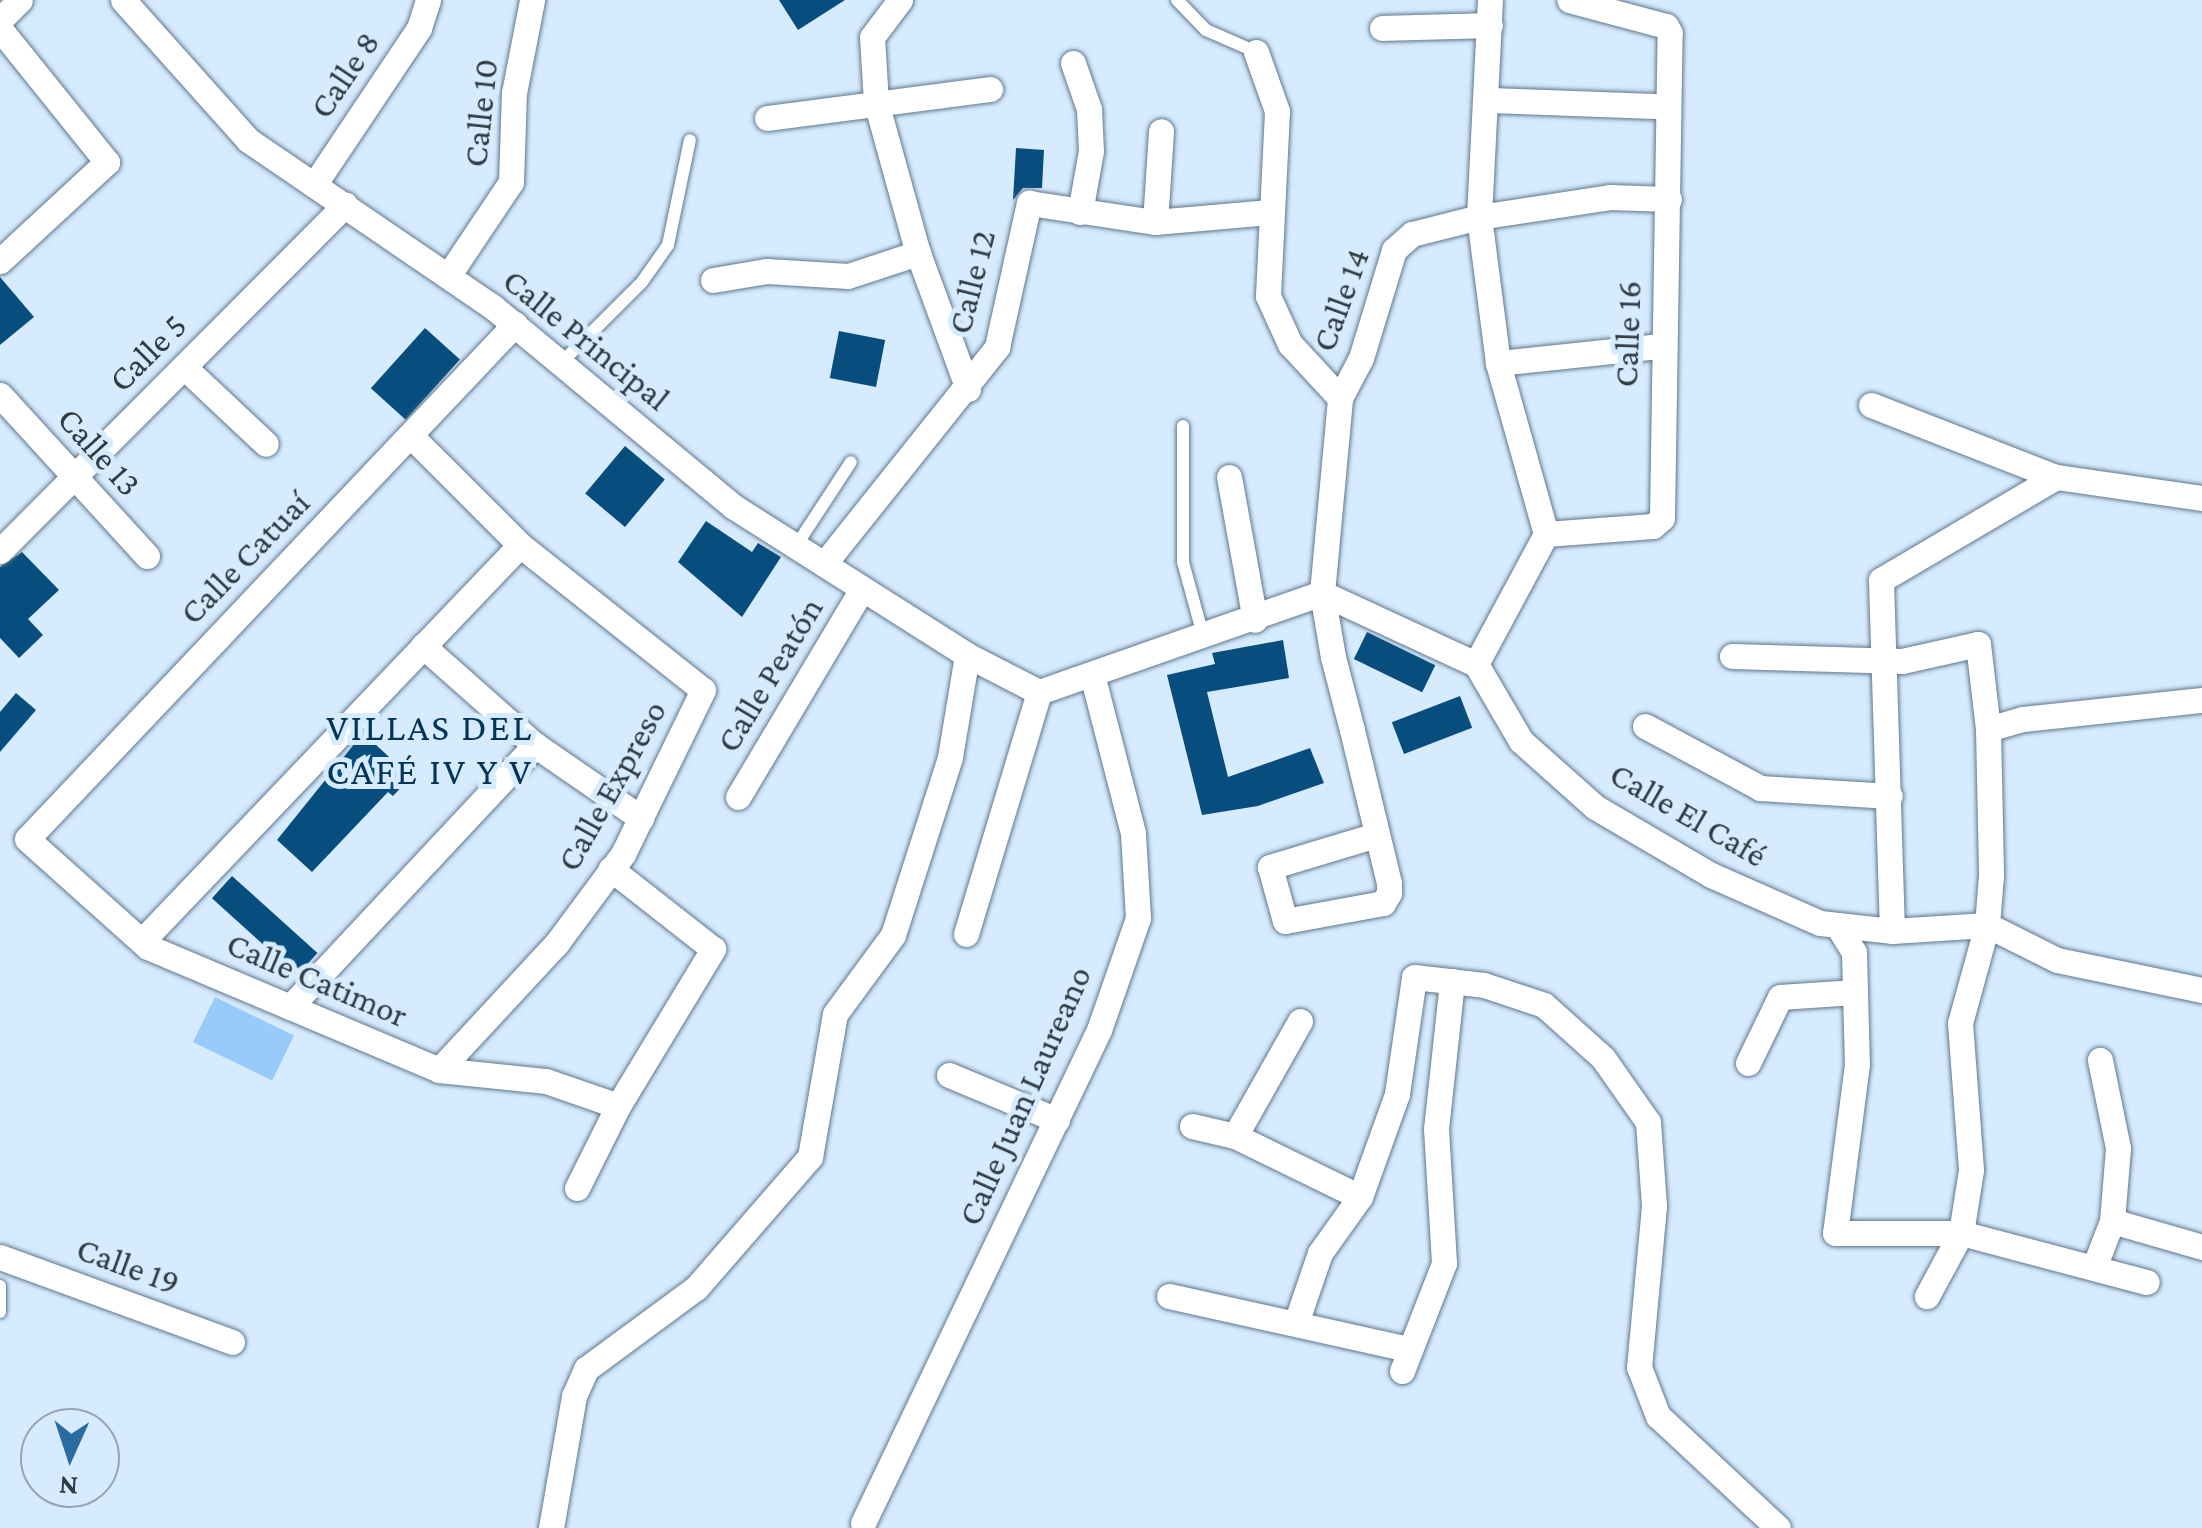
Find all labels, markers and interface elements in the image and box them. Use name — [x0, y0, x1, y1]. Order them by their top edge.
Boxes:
street label: Calle 8 — [301, 24, 389, 126]
street label: Calle 10 — [454, 57, 508, 169]
street label: Calle 12 — [939, 226, 1005, 338]
street label: Calle 14 — [1303, 243, 1379, 357]
street label: Calle Principal — [494, 260, 678, 420]
street label: Calle 16 — [1605, 280, 1651, 388]
street label: Calle 5 — [100, 305, 196, 401]
street label: Calle 13 — [48, 399, 150, 505]
street label: Calle Catuaí — [171, 483, 319, 633]
street label: Calle Peatón — [707, 590, 833, 760]
street label: Calle Expreso — [548, 693, 676, 879]
district label: VILLAS DEL CAFÉ IV Y V — [326, 705, 534, 794]
street label: Calle El Café — [1602, 753, 1774, 877]
street label: Calle Catimor — [220, 923, 414, 1037]
street label: Calle Juan Laureano — [949, 960, 1101, 1232]
street label: Calle 19 — [71, 1228, 185, 1304]
north arrow — [20, 1408, 120, 1508]
text: N — [58, 1470, 79, 1502]

